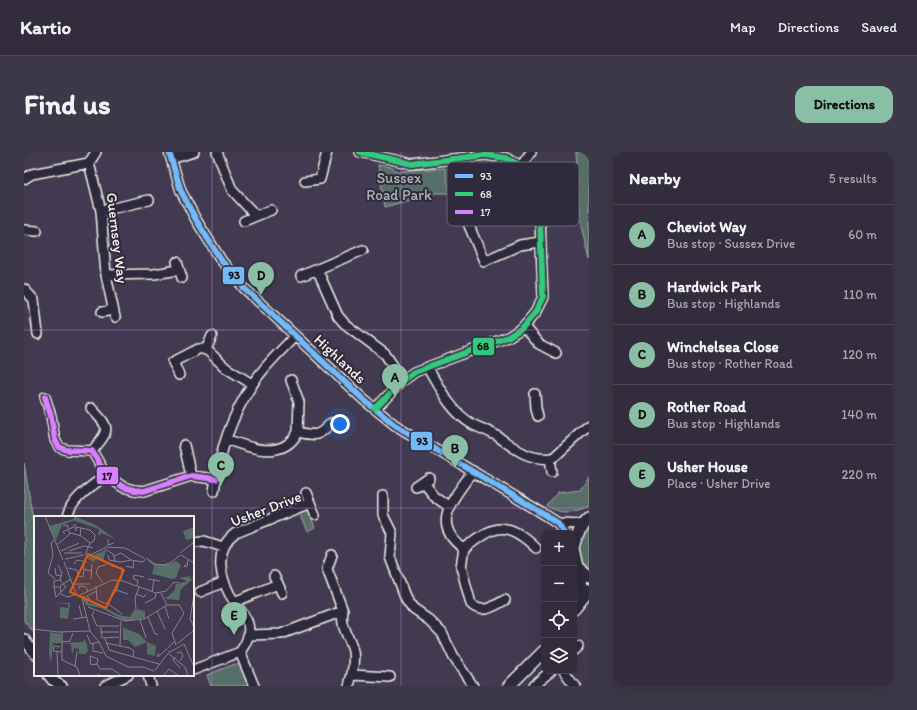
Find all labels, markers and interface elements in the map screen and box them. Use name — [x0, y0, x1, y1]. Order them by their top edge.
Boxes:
text: Kartio — [20, 16, 71, 39]
text: Map — [730, 19, 756, 36]
text: Directions — [778, 19, 839, 36]
text: Saved — [861, 19, 897, 36]
button: Directions — [795, 86, 893, 123]
text: Find us — [24, 87, 111, 121]
legend — [447, 162, 579, 226]
text: Nearby — [629, 168, 681, 188]
park label: Sussex Road Park — [366, 169, 432, 204]
text: 93 — [480, 170, 492, 183]
text: 5 results — [829, 171, 877, 186]
text: 68 — [480, 188, 492, 201]
street label: Guernsey Way — [103, 192, 131, 284]
text: 17 — [480, 206, 491, 219]
text: Cheviot Way — [667, 218, 746, 236]
text: A — [638, 227, 646, 242]
text: 60 m — [848, 227, 877, 242]
text: Bus stop · Sussex Drive — [667, 236, 795, 251]
pin: D — [248, 262, 274, 295]
line badge: 93 — [222, 266, 245, 285]
text: 93 — [228, 269, 240, 282]
text: Hardwick Park — [667, 278, 761, 296]
text: B — [638, 287, 646, 302]
text: 110 m — [843, 287, 877, 302]
text: Bus stop · Highlands — [667, 296, 780, 311]
street label: Highlands — [310, 330, 370, 388]
line badge: 68 — [472, 337, 495, 356]
text: Winchelsea Close — [667, 338, 779, 356]
text: 68 — [477, 340, 489, 353]
text: C — [638, 347, 646, 362]
text: 120 m — [842, 347, 877, 362]
text: Bus stop · Rother Road — [667, 356, 793, 371]
pin: A — [382, 364, 408, 397]
text: Rother Road — [667, 398, 746, 416]
text: D — [638, 407, 646, 422]
text: 140 m — [841, 407, 877, 422]
your location — [330, 414, 350, 434]
text: Bus stop · Highlands — [667, 416, 780, 431]
line badge: 93 — [410, 431, 433, 451]
text: 93 — [416, 435, 428, 448]
pin: B — [442, 435, 468, 468]
pin: C — [208, 452, 234, 485]
text: Usher House — [667, 458, 748, 476]
line badge: 17 — [96, 466, 119, 485]
text: E — [638, 467, 646, 482]
text: 220 m — [841, 467, 877, 482]
text: 17 — [102, 470, 113, 483]
text: Place · Usher Drive — [667, 476, 771, 491]
street label: Usher Drive — [228, 487, 304, 531]
inset map — [34, 516, 194, 676]
map controls — [541, 530, 577, 674]
button: + — [541, 530, 577, 566]
button: − — [541, 566, 577, 602]
pin: E — [221, 602, 247, 635]
button: locate — [541, 602, 577, 638]
button: layers — [541, 638, 577, 674]

